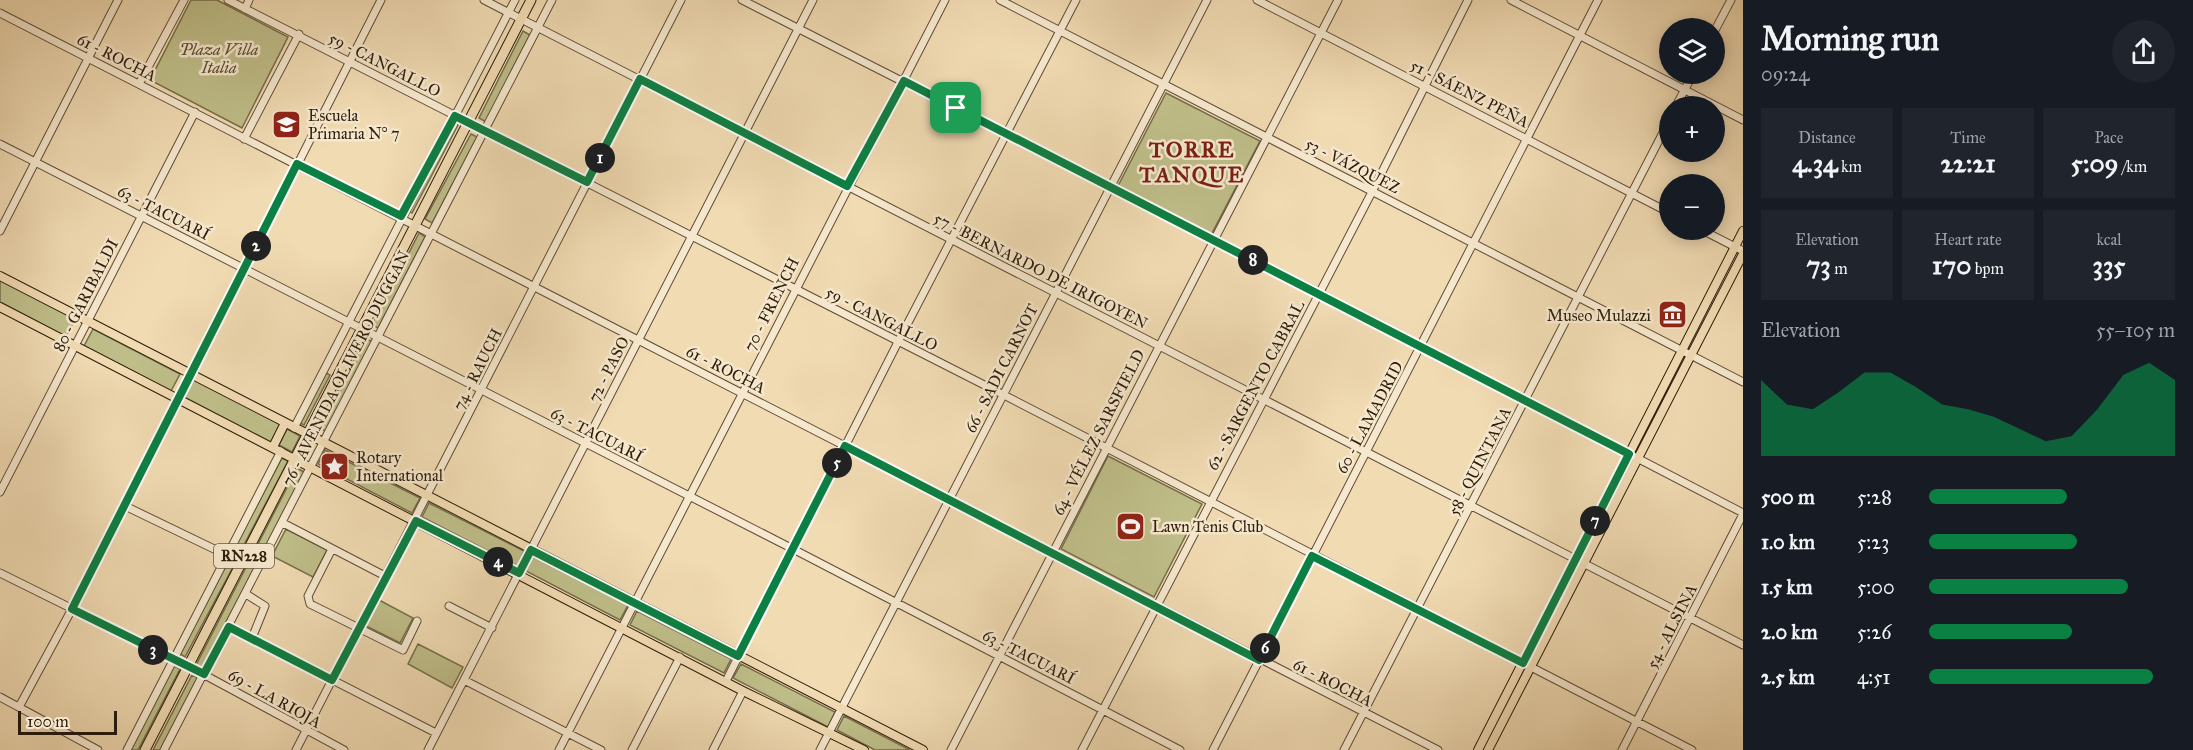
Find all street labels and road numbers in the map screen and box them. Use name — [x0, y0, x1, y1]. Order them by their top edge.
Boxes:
street label: 59 - CANGALLO — [326, 28, 444, 101]
street label: 61 - ROCHA — [74, 29, 160, 86]
street label: 51 - SÁENZ PEÑA — [1407, 54, 1533, 132]
street label: 53 - VÁZQUEZ — [1302, 133, 1404, 197]
street label: 63 - TACUARÍ — [114, 179, 215, 244]
street label: 57 - BERNARDO DE IRIGOYEN — [931, 208, 1151, 333]
street label: 80 - GARIBALDI — [49, 235, 122, 355]
street label: 76 - AVENIDA OLIVERO DUGGAN — [278, 247, 414, 489]
street label: 70 - FRENCH — [740, 254, 803, 354]
street label: 59 - CANGALLO — [823, 282, 941, 355]
street label: 62 - SARGENTO CABRAL — [1203, 297, 1308, 473]
street label: 66 - SADI CARNOT — [961, 301, 1042, 436]
street label: 74 - RAUCH — [449, 325, 506, 413]
street label: 72 - PASO — [584, 333, 633, 405]
street label: 61 - ROCHA — [683, 341, 769, 398]
street label: 64 - VÉLEZ SARSFIELD — [1047, 345, 1149, 518]
street label: 60 - LAMADRID — [1332, 358, 1407, 477]
street label: 63 - TACUARÍ — [547, 401, 648, 466]
street label: 58 - QUINTANA — [1444, 404, 1515, 519]
road number: RN228 — [214, 544, 274, 568]
street label: 54 - ALSINA — [1642, 581, 1701, 672]
street label: 63 - TACUARÍ — [979, 623, 1080, 688]
street label: 61 - ROCHA — [1290, 654, 1376, 711]
street label: 69 - LA RIOJA — [224, 665, 325, 733]

